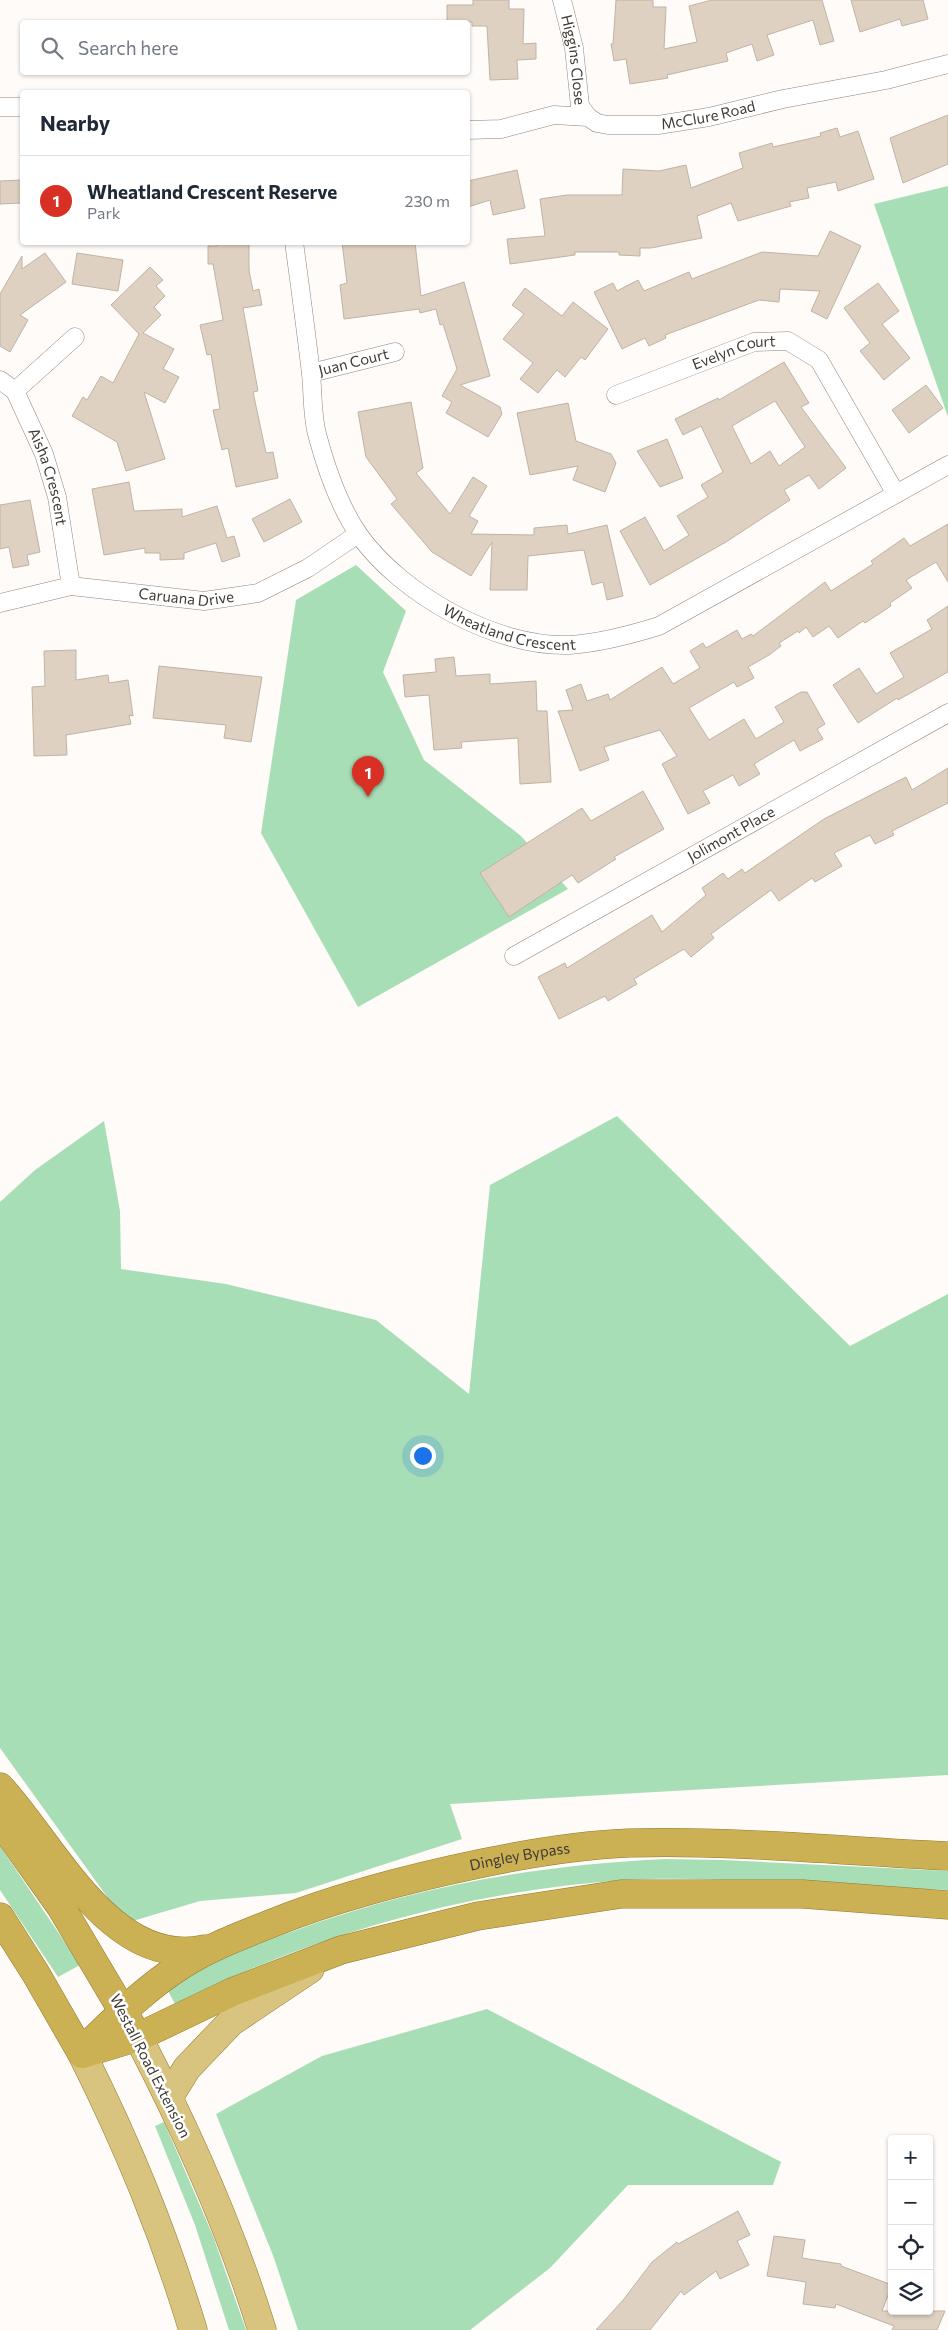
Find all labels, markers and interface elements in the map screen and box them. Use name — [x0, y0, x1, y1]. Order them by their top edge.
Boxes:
street label: Higgins Close — [558, 13, 590, 106]
search box — [20, 20, 470, 75]
icon: search — [38, 34, 66, 62]
text: Search here — [78, 36, 178, 59]
street label: McClure Road — [660, 96, 757, 132]
text: Nearby — [40, 110, 110, 135]
text: Wheatland Crescent Reserve — [87, 180, 337, 203]
text: 1 — [52, 191, 60, 210]
text: 230 m — [405, 191, 450, 210]
text: Park — [87, 203, 120, 222]
street label: Evelyn Court — [689, 331, 776, 373]
street label: Juan Court — [316, 344, 391, 379]
street label: Aisha Crescent — [25, 425, 71, 527]
street label: Caruana Drive — [138, 584, 235, 610]
street label: Wheatland Crescent — [440, 600, 577, 653]
pin: 1 — [352, 756, 384, 797]
street label: Jolimont Place — [684, 802, 778, 865]
your location — [410, 1443, 436, 1469]
street label: Dingley Bypass — [468, 1838, 571, 1874]
street label: Westall Road Extension — [107, 1991, 195, 2140]
map controls — [888, 2135, 933, 2315]
button: + — [888, 2135, 933, 2180]
button: − — [888, 2180, 933, 2225]
button: locate — [888, 2225, 933, 2270]
button: layers — [888, 2270, 933, 2315]

